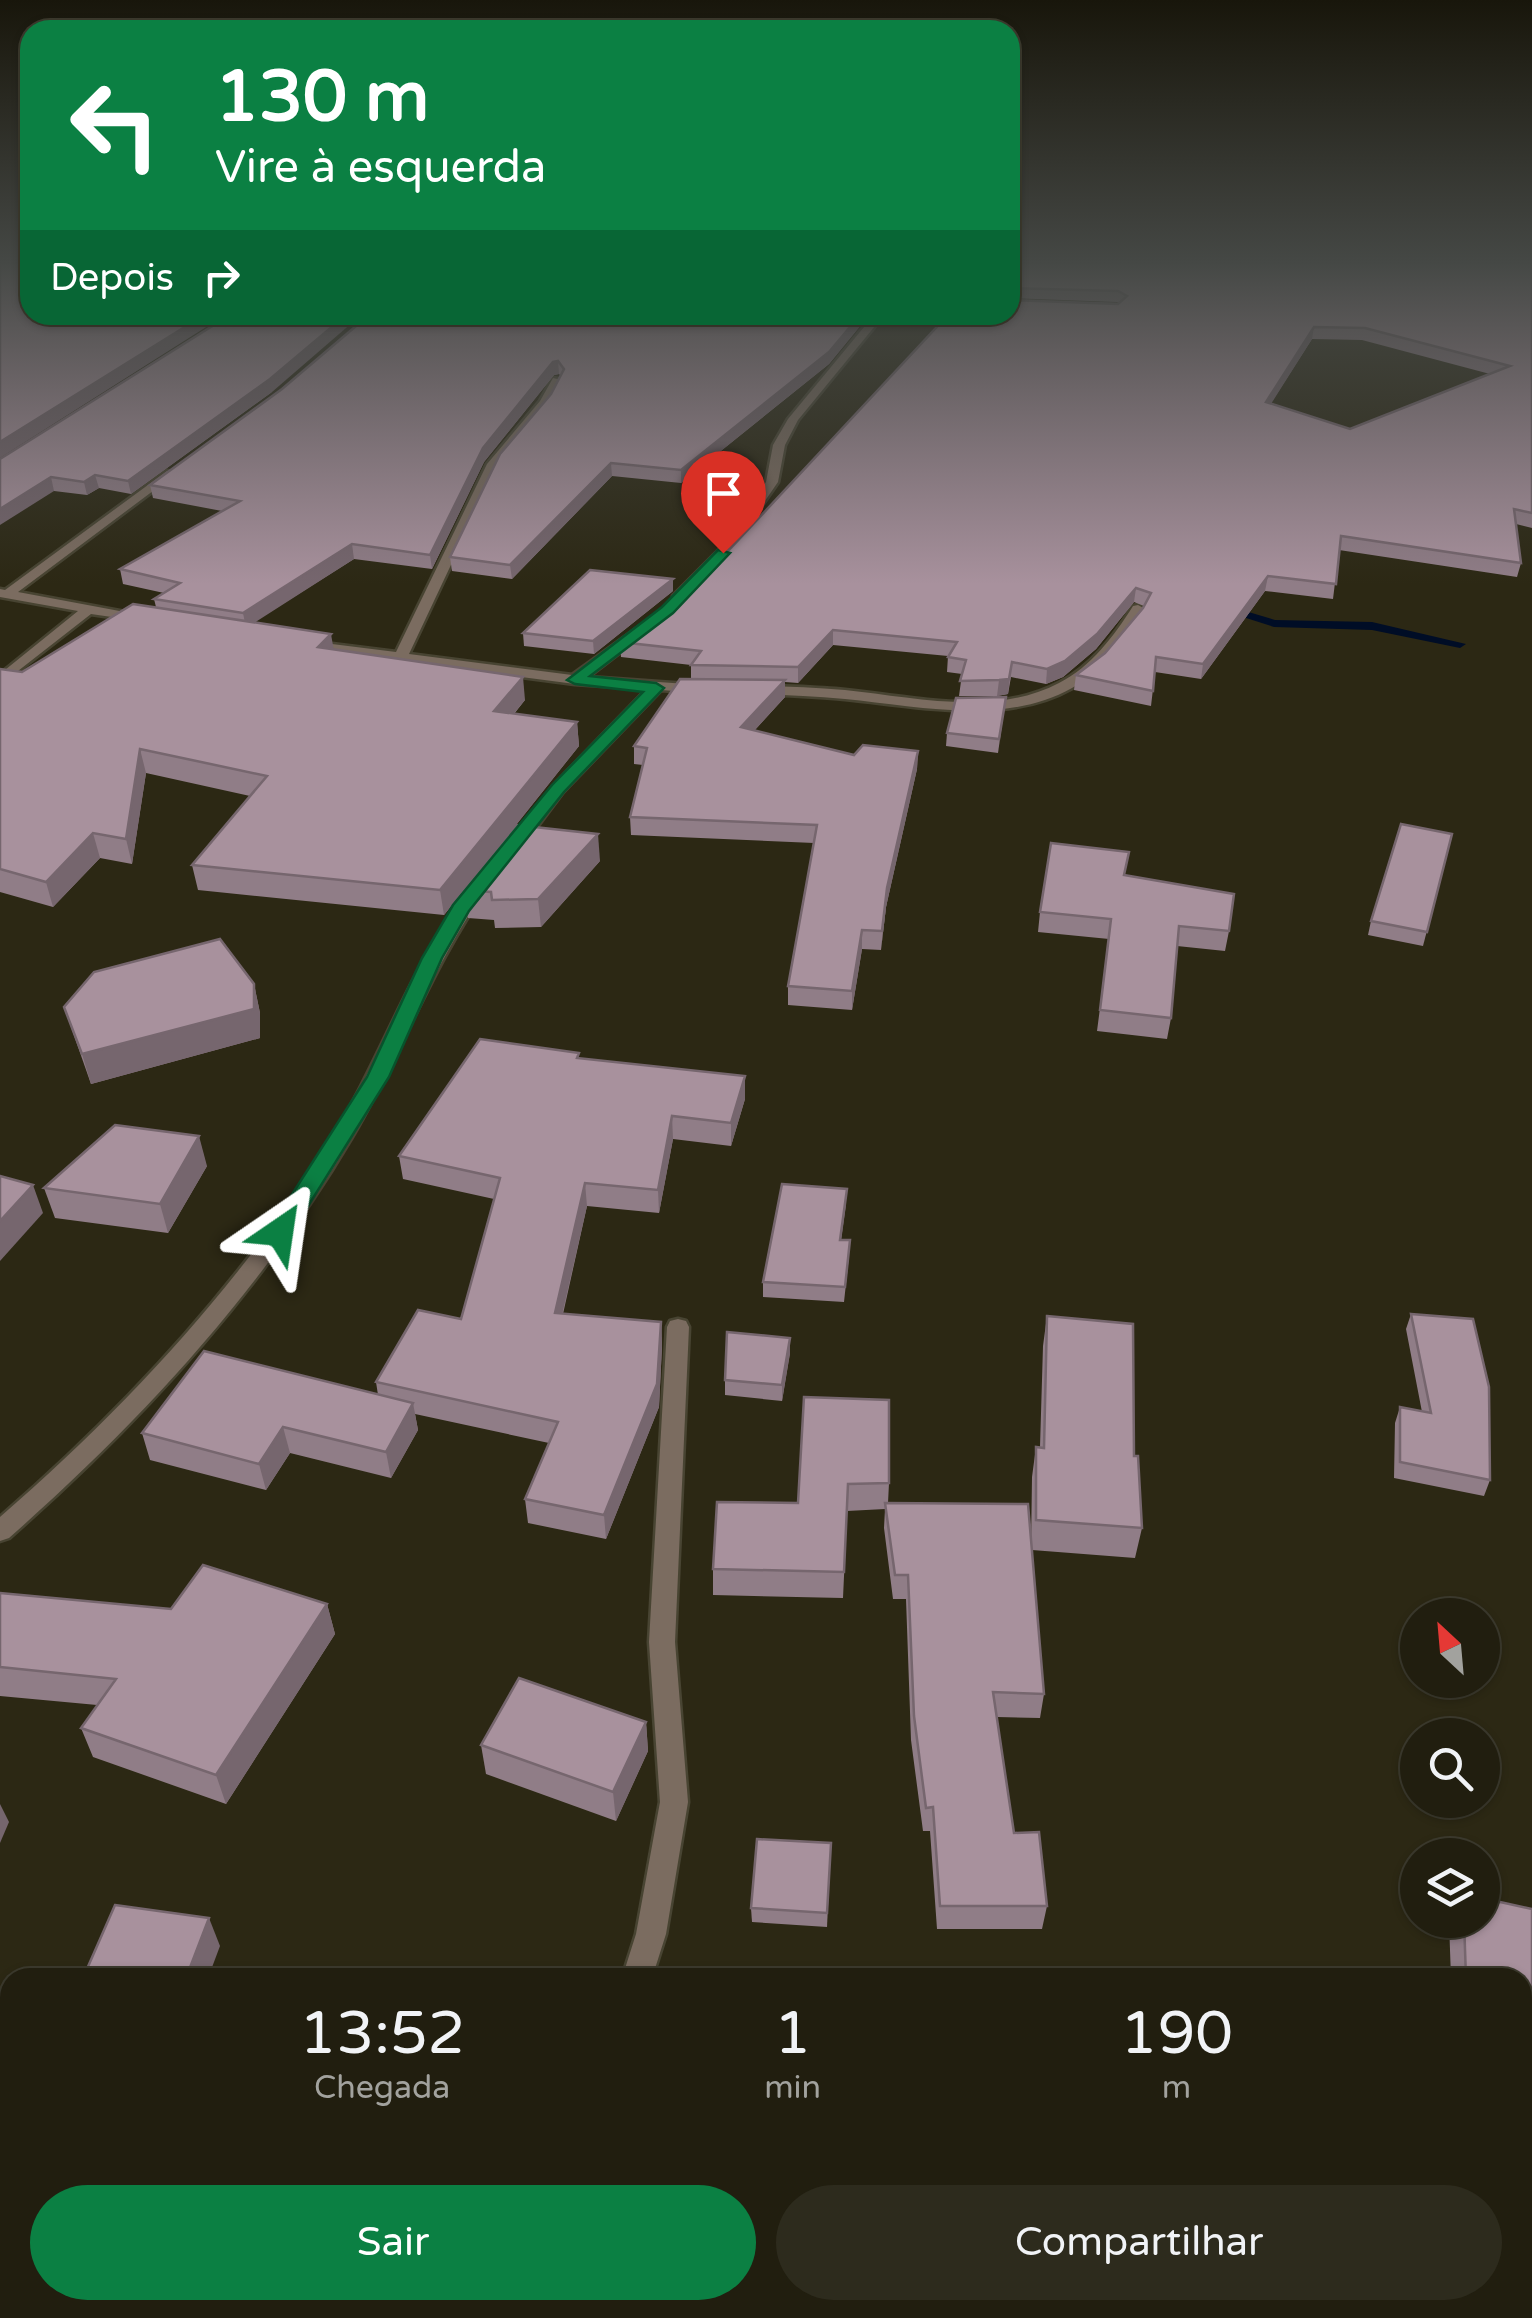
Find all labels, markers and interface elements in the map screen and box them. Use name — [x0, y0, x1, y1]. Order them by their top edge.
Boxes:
text: 130 m — [215, 56, 429, 140]
icon: left — [50, 60, 180, 190]
text: Vire à esquerda — [215, 141, 546, 195]
icon: right — [194, 250, 249, 305]
text: Depois — [50, 255, 174, 301]
pin — [681, 451, 766, 554]
icon: arrive — [696, 466, 751, 521]
position arrow — [228, 1180, 332, 1284]
north arrow — [1400, 1598, 1500, 1698]
map controls — [1400, 1598, 1500, 1938]
button: search — [1400, 1718, 1500, 1818]
button: layers — [1400, 1838, 1500, 1938]
text: 13:52 — [299, 1998, 465, 2070]
text: 1 — [774, 1998, 811, 2070]
text: 190 — [1120, 1998, 1233, 2070]
text: Chegada — [314, 2069, 450, 2107]
text: min — [764, 2069, 821, 2107]
text: m — [1162, 2069, 1191, 2107]
button: Sair — [30, 2185, 756, 2300]
button: Compartilhar — [776, 2185, 1502, 2300]

